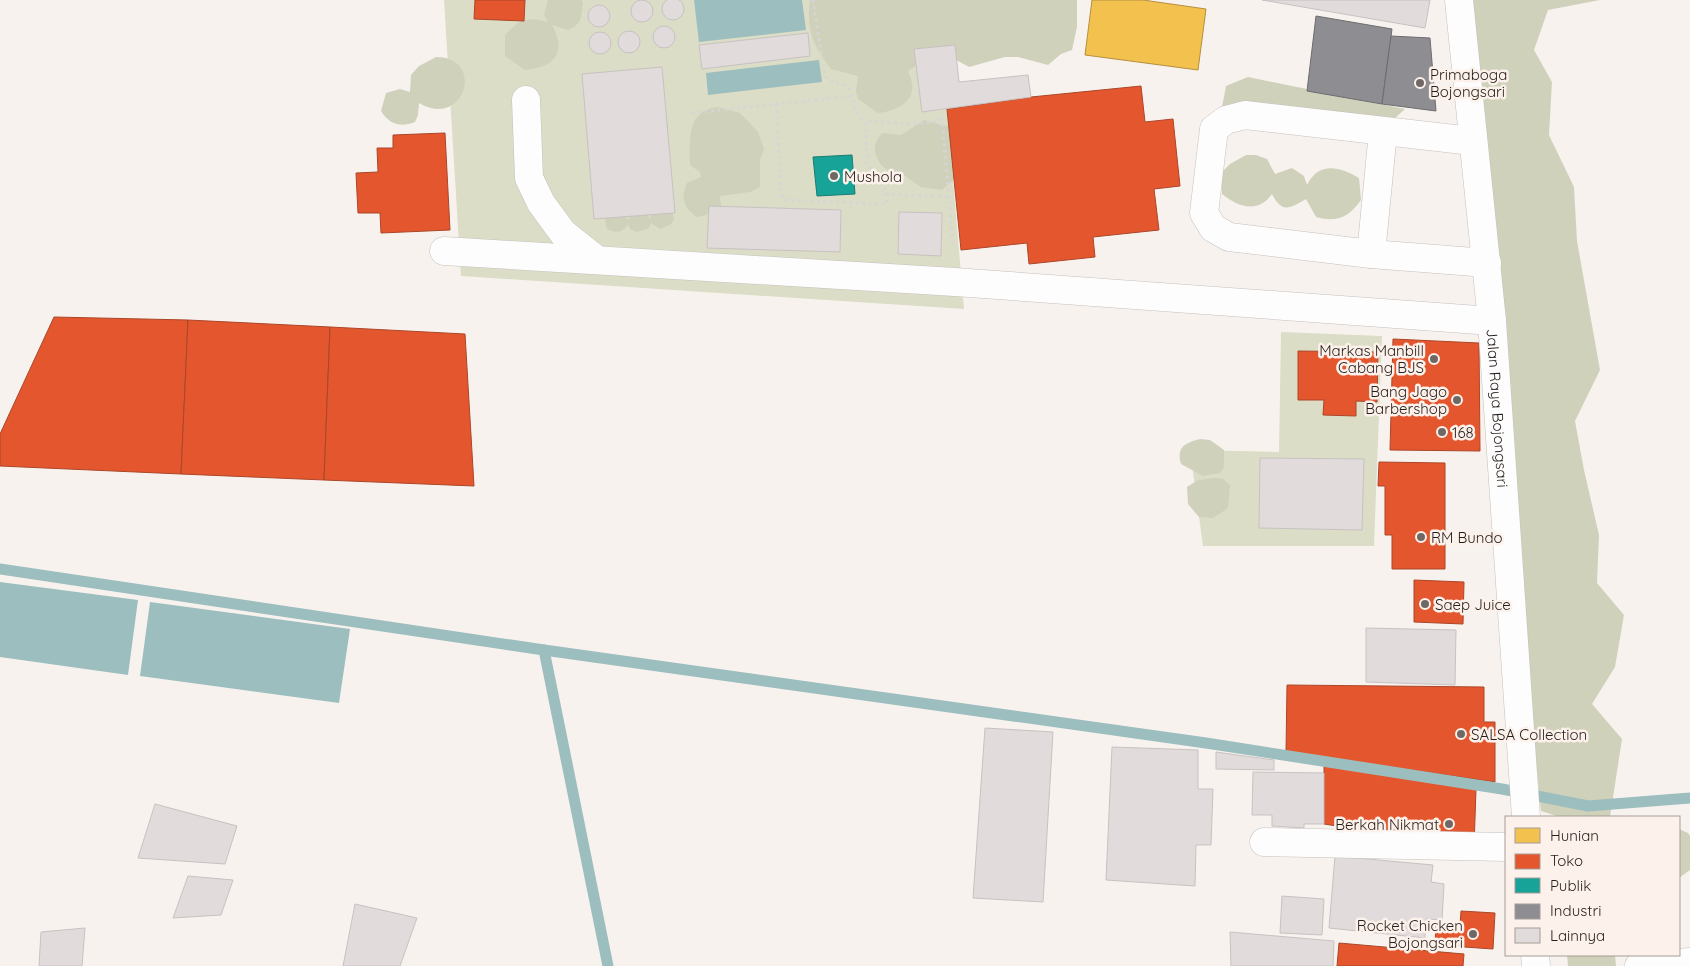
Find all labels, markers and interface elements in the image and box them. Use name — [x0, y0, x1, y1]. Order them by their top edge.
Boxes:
place label: Primaboga Bojongsari — [1430, 65, 1507, 101]
marker: Primaboga Bojongsari — [1414, 77, 1426, 89]
place label: Mushola — [844, 167, 902, 186]
marker: Mushola — [828, 170, 840, 182]
street label: Jalan Raya Bojongsari — [1483, 328, 1513, 488]
place label: Markas Manbill Cabang BJS — [1319, 341, 1424, 377]
marker: Markas Manbill Cabang BJS — [1428, 353, 1440, 365]
place label: Bang Jago Barbershop — [1365, 382, 1447, 418]
marker: Bang Jago Barbershop — [1451, 394, 1463, 406]
place label: 168 — [1452, 423, 1474, 442]
marker: 168 — [1436, 426, 1448, 438]
place label: RM Bundo — [1431, 528, 1503, 547]
marker: RM Bundo — [1415, 531, 1427, 543]
place label: Saep Juice — [1435, 595, 1511, 614]
marker: Saep Juice — [1419, 598, 1431, 610]
place label: SALSA Collection — [1471, 725, 1587, 744]
marker: SALSA Collection — [1455, 728, 1467, 740]
place label: Berkah Nikmat — [1335, 815, 1439, 834]
legend — [1505, 816, 1680, 956]
marker: Berkah Nikmat — [1443, 818, 1455, 830]
text: Hunian — [1550, 826, 1599, 845]
text: Toko — [1550, 851, 1583, 870]
text: Publik — [1550, 876, 1591, 895]
text: Industri — [1550, 901, 1601, 920]
place label: Rocket Chicken Bojongsari — [1357, 916, 1463, 952]
text: Lainnya — [1550, 926, 1605, 945]
marker: Rocket Chicken Bojongsari — [1467, 928, 1479, 940]

